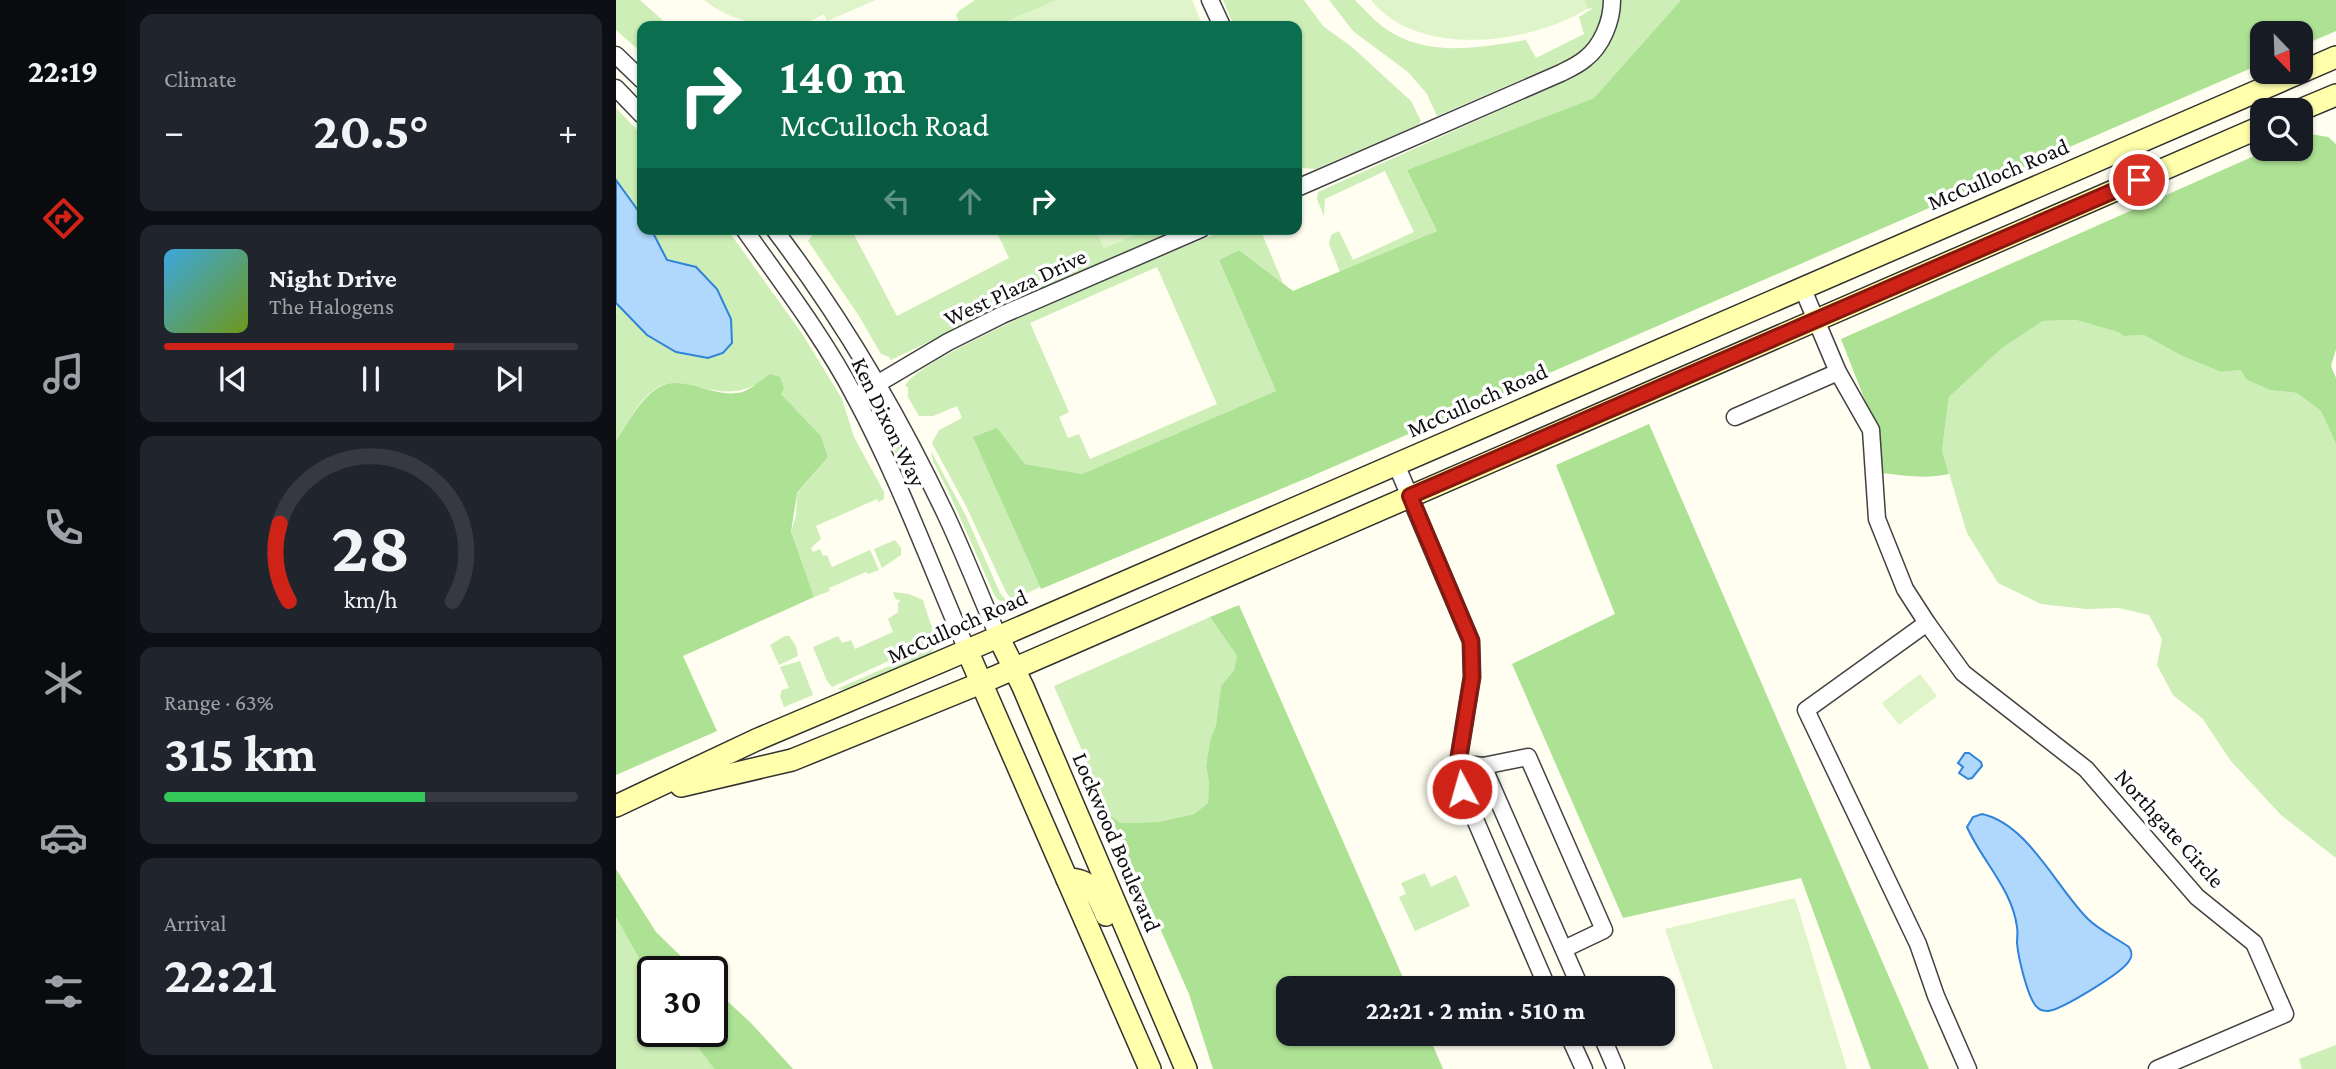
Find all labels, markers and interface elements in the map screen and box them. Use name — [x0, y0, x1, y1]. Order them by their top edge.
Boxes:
north arrow — [2250, 21, 2314, 84]
map controls — [2250, 21, 2313, 161]
icon: right — [665, 49, 756, 140]
text: 140 m — [780, 49, 905, 104]
text: 22:19 — [28, 53, 98, 89]
text: Climate — [164, 66, 236, 92]
button: search — [2250, 98, 2313, 161]
text: 20.5° — [313, 101, 429, 159]
text: McCulloch Road — [780, 107, 989, 143]
text: − — [164, 110, 184, 152]
text: + — [558, 110, 578, 152]
street label: McCulloch Road — [1924, 133, 2072, 215]
pin — [2109, 150, 2169, 210]
icon: arrive — [2120, 161, 2158, 199]
icon: left — [878, 182, 916, 220]
icon: ahead — [951, 182, 989, 220]
icon: right — [1024, 182, 1062, 220]
icon: directions — [39, 194, 88, 243]
street label: West Plaza Drive — [940, 243, 1090, 331]
text: Night Drive — [269, 264, 397, 293]
text: The Halogens — [269, 293, 394, 319]
icon: music — [39, 349, 88, 398]
street label: Ken Dixon Way — [846, 353, 932, 491]
street label: McCulloch Road — [1403, 358, 1551, 442]
icon: previous — [214, 360, 252, 398]
icon: pause — [352, 360, 390, 398]
icon: next — [490, 360, 528, 398]
icon: phone — [39, 503, 88, 552]
text: 28 — [331, 506, 411, 587]
street label: McCulloch Road — [883, 584, 1031, 668]
text: km/h — [344, 585, 398, 612]
icon: climate — [39, 658, 88, 707]
text: Range · 63% — [164, 689, 274, 715]
text: 315 km — [164, 724, 317, 782]
street label: Lockwood Boulevard — [1068, 749, 1166, 935]
position arrow — [1425, 752, 1499, 826]
street label: Northgate Circle — [2110, 763, 2230, 893]
icon: car — [39, 813, 88, 862]
text: Arrival — [164, 910, 227, 936]
text: 22:21 — [164, 945, 277, 1003]
speed limit sign: 30 — [637, 956, 728, 1047]
icon: filters — [39, 967, 88, 1016]
text: 22:21 · 2 min · 510 m — [1366, 996, 1585, 1025]

